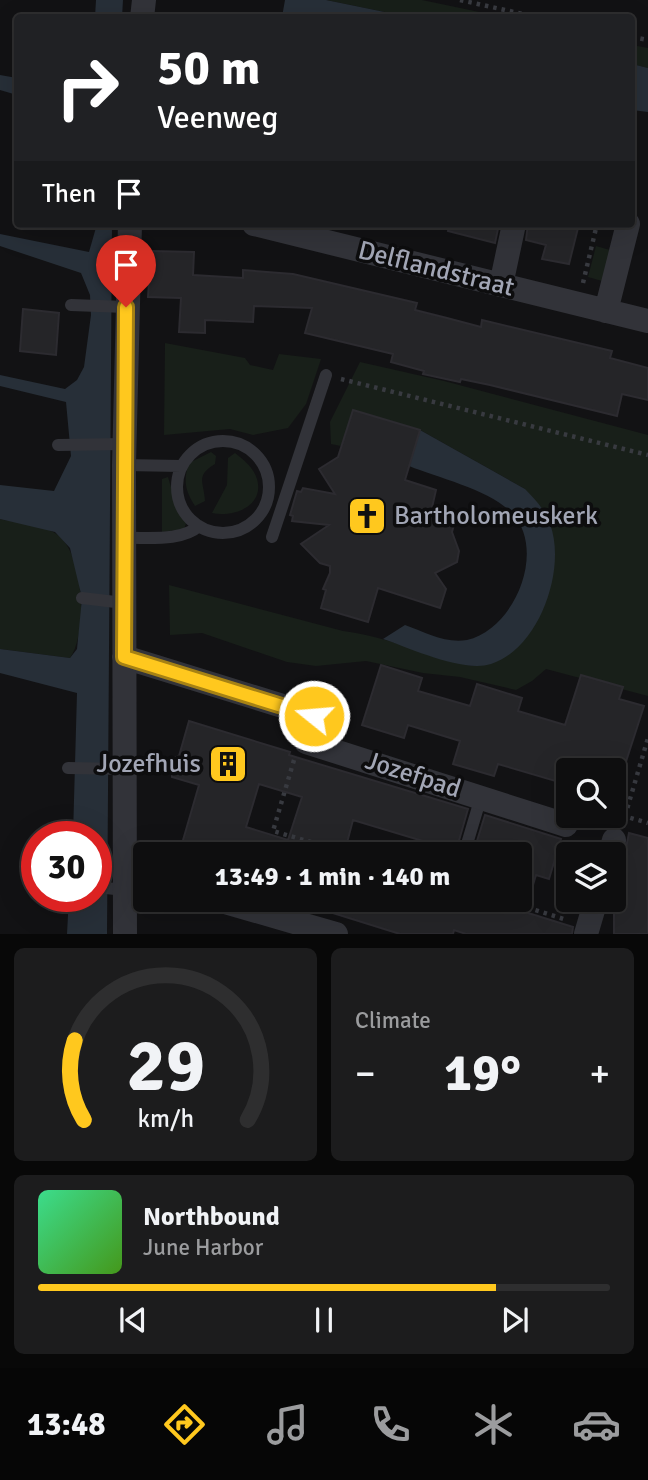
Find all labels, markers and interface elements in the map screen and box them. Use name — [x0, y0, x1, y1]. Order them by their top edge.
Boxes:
text: 50 m — [157, 38, 260, 98]
icon: right — [42, 42, 133, 133]
text: Veenweg — [157, 98, 278, 137]
icon: arrive — [110, 175, 148, 213]
text: Then — [42, 178, 96, 210]
street label: Delflandstraat — [355, 234, 517, 304]
pin — [96, 235, 156, 307]
icon: arrive — [107, 246, 145, 284]
church icon: Bartholomeuskerk — [346, 495, 388, 537]
place label: Bartholomeuskerk — [394, 500, 598, 532]
position arrow — [277, 679, 351, 753]
building icon: Jozefhuis — [207, 743, 249, 785]
street label: Jozefpad — [361, 745, 465, 805]
place label: Jozefhuis — [97, 748, 201, 780]
map controls — [556, 758, 626, 912]
button: search — [556, 758, 626, 828]
speed limit sign: 30 — [21, 821, 112, 912]
button: layers — [556, 842, 626, 912]
text: 13:49 · 1 min · 140 m — [215, 861, 450, 893]
text: Climate — [355, 1006, 431, 1035]
text: 29 — [126, 1023, 205, 1112]
text: 19° — [444, 1041, 521, 1105]
text: − — [355, 1050, 376, 1097]
text: + — [589, 1050, 610, 1097]
text: km/h — [137, 1103, 194, 1134]
text: Northbound — [143, 1201, 280, 1233]
text: June Harbor — [143, 1233, 263, 1262]
icon: previous — [114, 1301, 152, 1339]
icon: pause — [305, 1301, 343, 1339]
icon: next — [496, 1301, 534, 1339]
icon: directions — [160, 1400, 209, 1449]
icon: music — [263, 1400, 312, 1449]
icon: phone — [366, 1400, 415, 1449]
icon: climate — [469, 1400, 518, 1449]
icon: car — [572, 1400, 621, 1449]
text: 13:48 — [27, 1405, 106, 1444]

